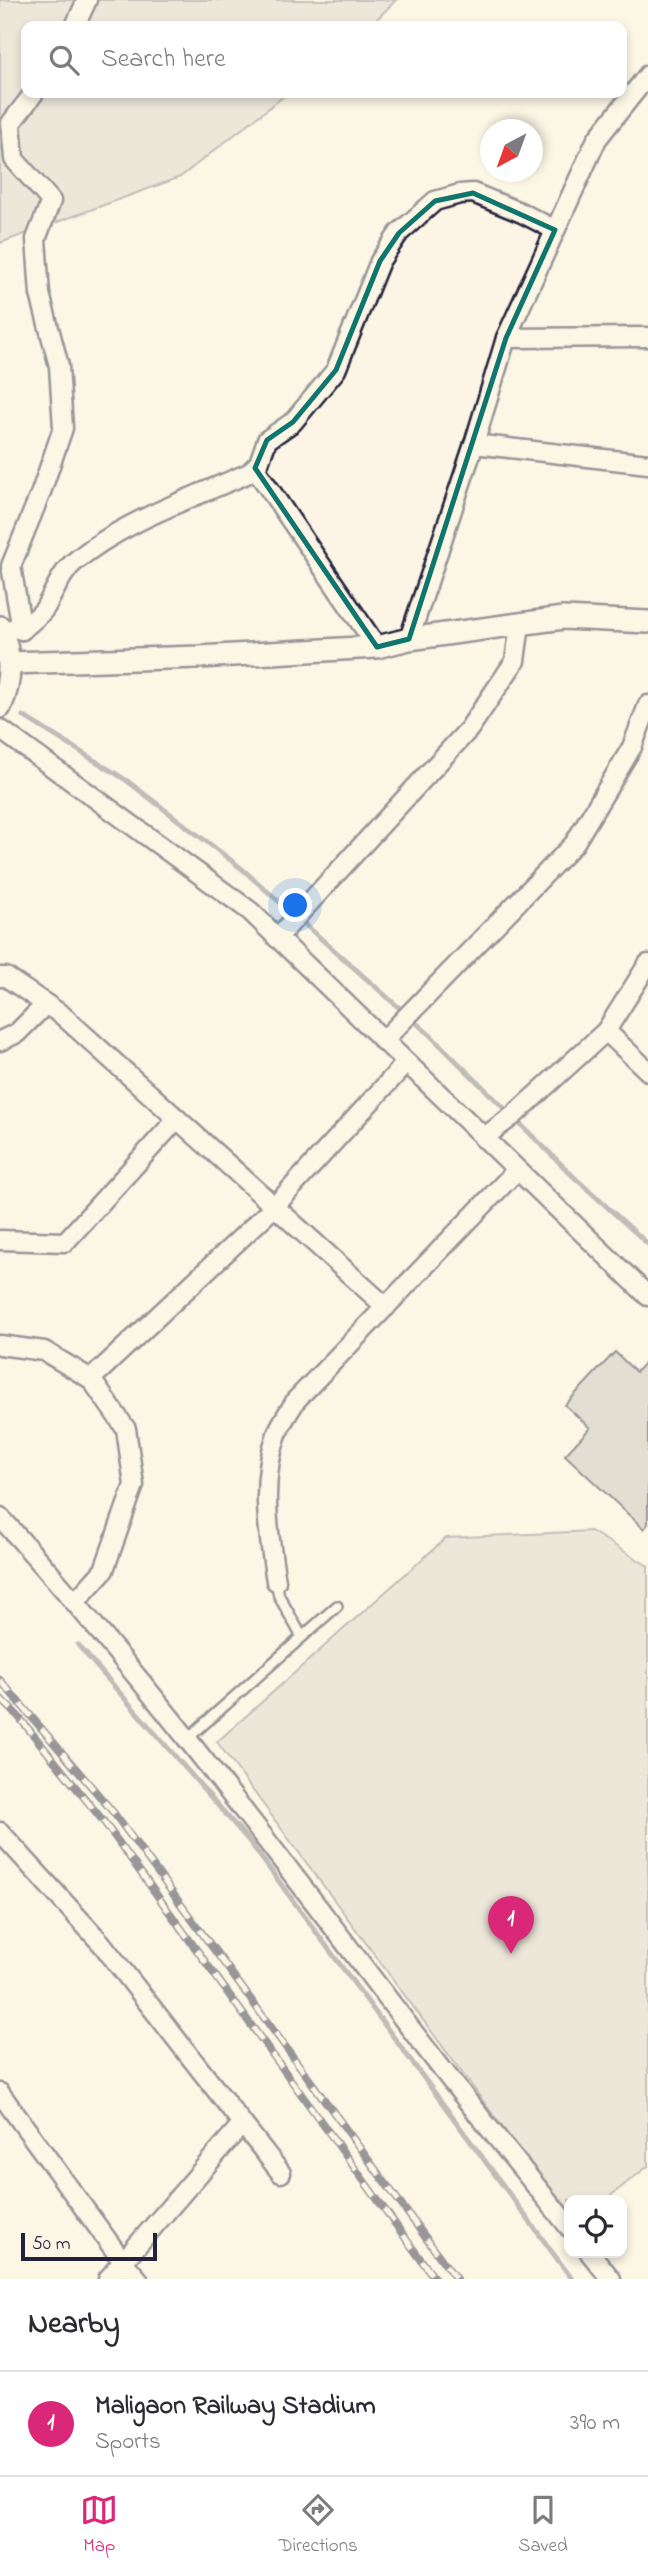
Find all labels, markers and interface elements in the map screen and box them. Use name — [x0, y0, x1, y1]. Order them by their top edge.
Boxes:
search box — [21, 21, 627, 98]
icon: search — [45, 41, 83, 79]
text: Search here — [101, 41, 226, 79]
north arrow — [480, 119, 543, 182]
your location — [278, 888, 312, 922]
pin: 1 — [488, 1896, 534, 1954]
map controls — [564, 2195, 627, 2258]
button: locate — [564, 2195, 627, 2258]
scale bar — [21, 2230, 158, 2262]
text: 50 m — [32, 2231, 71, 2258]
text: Nearby — [28, 2303, 120, 2347]
text: Maligaon Railway Stadium — [95, 2388, 376, 2426]
text: 1 — [47, 2407, 55, 2440]
text: 390 m — [570, 2407, 620, 2440]
text: Sports — [95, 2426, 161, 2459]
tab: Map — [80, 2491, 118, 2560]
tab: Directions — [279, 2491, 358, 2560]
tab: Saved — [518, 2491, 568, 2560]

